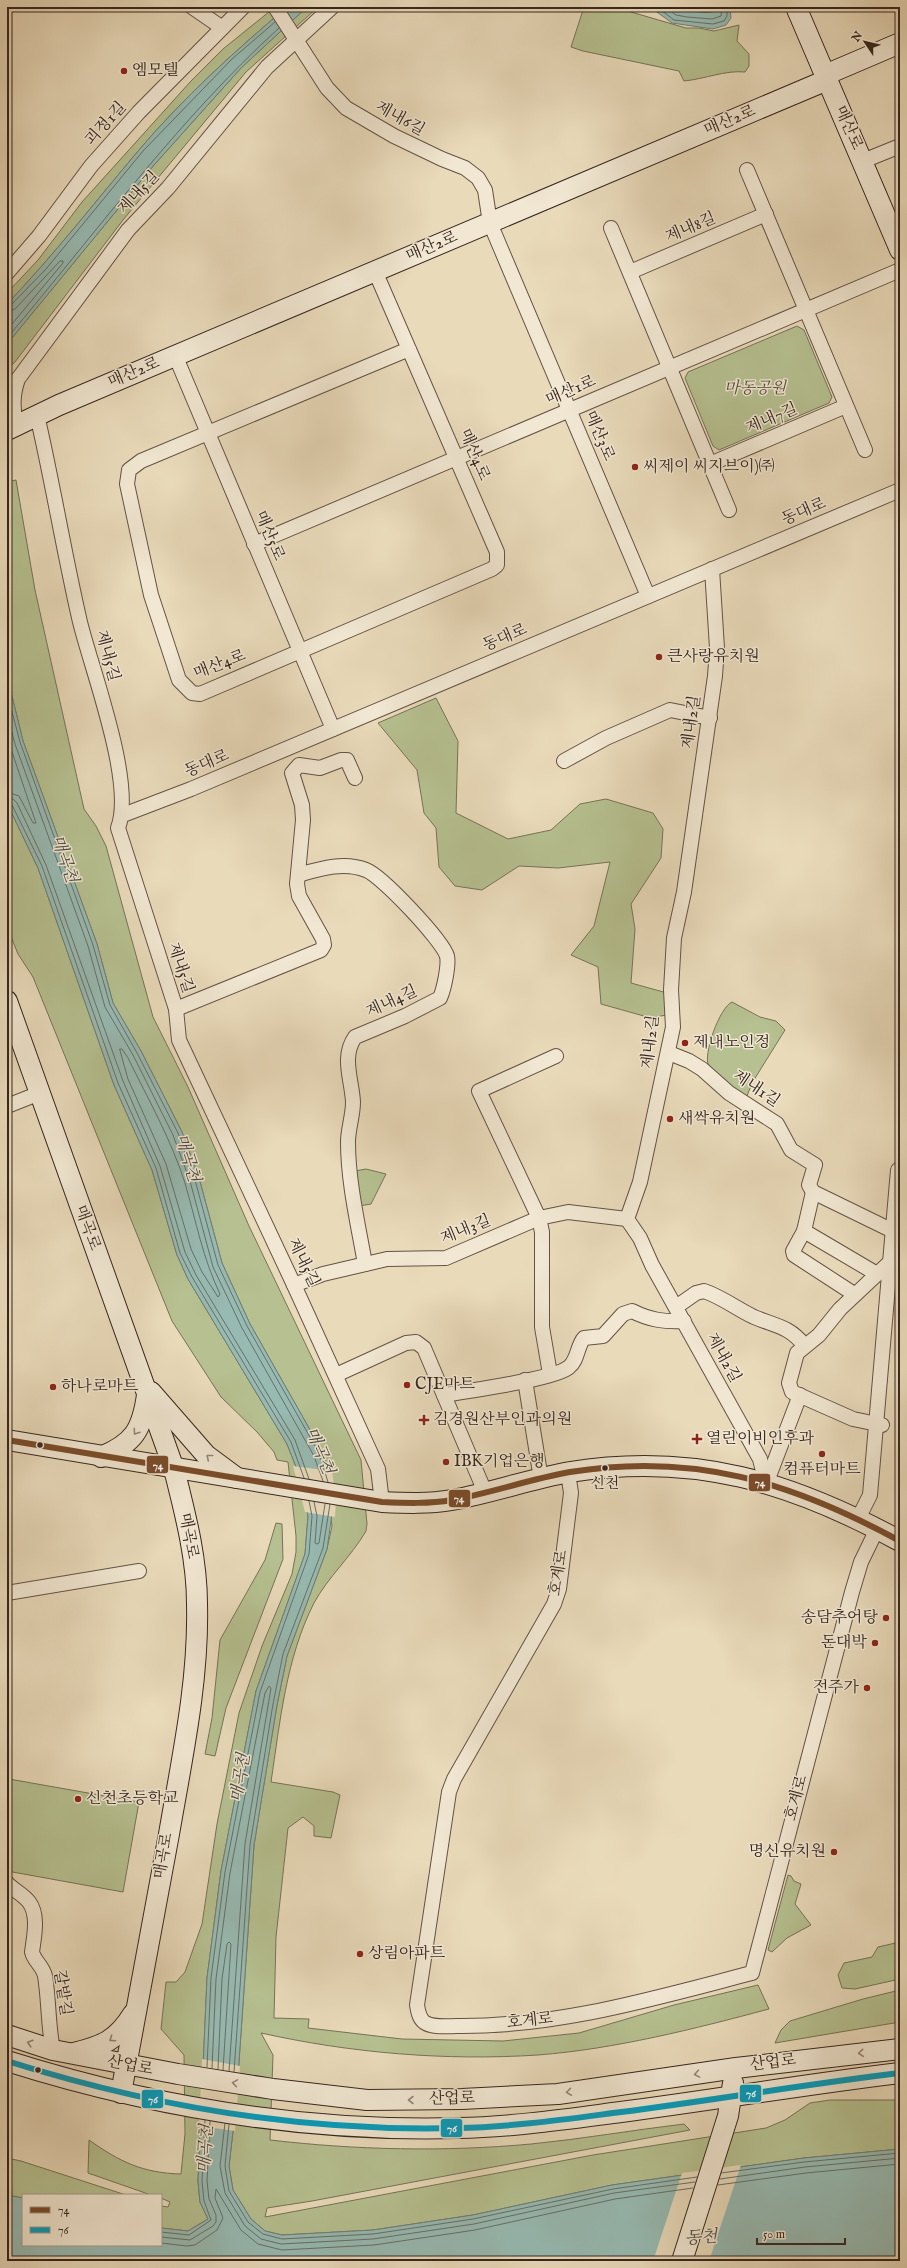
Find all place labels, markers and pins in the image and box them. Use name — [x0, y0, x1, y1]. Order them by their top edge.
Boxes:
place label: 엠모텔 — [132, 61, 178, 81]
marker: 엠모텔 — [119, 66, 129, 76]
place label: 씨제이 씨지브이)㈜ — [643, 457, 775, 477]
marker: 씨제이 씨지브이)㈜ — [630, 462, 640, 472]
place label: 큰사랑유치원 — [667, 647, 760, 667]
marker: 큰사랑유치원 — [654, 652, 664, 662]
place label: 제내노인정 — [693, 1033, 770, 1053]
marker: 제내노인정 — [680, 1038, 690, 1048]
place label: 새싹유치원 — [678, 1109, 755, 1129]
marker: 새싹유치원 — [665, 1114, 675, 1124]
place label: CJE마트 — [415, 1375, 476, 1395]
place label: 하나로마트 — [61, 1377, 139, 1397]
marker: CJE마트 — [402, 1380, 412, 1390]
marker: 하나로마트 — [48, 1382, 58, 1392]
place label: 김경원산부인과의원 — [433, 1410, 572, 1430]
marker: 김경원산부인과의원 — [418, 1414, 430, 1426]
place label: 열린이비인후과 — [706, 1429, 815, 1449]
marker: 열린이비인후과 — [691, 1433, 703, 1445]
unlabelled marker — [35, 1440, 45, 1450]
marker: 컴퓨터마트 — [817, 1449, 827, 1459]
place label: IBK기업은행 — [454, 1452, 545, 1472]
marker: IBK기업은행 — [441, 1457, 451, 1467]
place label: 컴퓨터마트 — [783, 1460, 861, 1480]
marker: 신천 — [600, 1463, 610, 1473]
place label: 신천 — [591, 1474, 619, 1493]
place label: 송담추어탕 — [801, 1608, 879, 1628]
marker: 송담추어탕 — [881, 1613, 891, 1623]
place label: 돈대박 — [821, 1633, 868, 1653]
marker: 돈대박 — [870, 1638, 880, 1648]
place label: 전주가 — [813, 1678, 860, 1698]
marker: 전주가 — [862, 1683, 872, 1693]
place label: 신천초등학교 — [86, 1789, 179, 1809]
marker: 신천초등학교 — [73, 1794, 83, 1804]
place label: 명신유치원 — [749, 1842, 826, 1862]
marker: 명신유치원 — [829, 1847, 839, 1857]
place label: 상림아파트 — [368, 1944, 446, 1964]
marker: 상림아파트 — [355, 1949, 365, 1959]
unlabelled marker — [33, 2065, 43, 2075]

